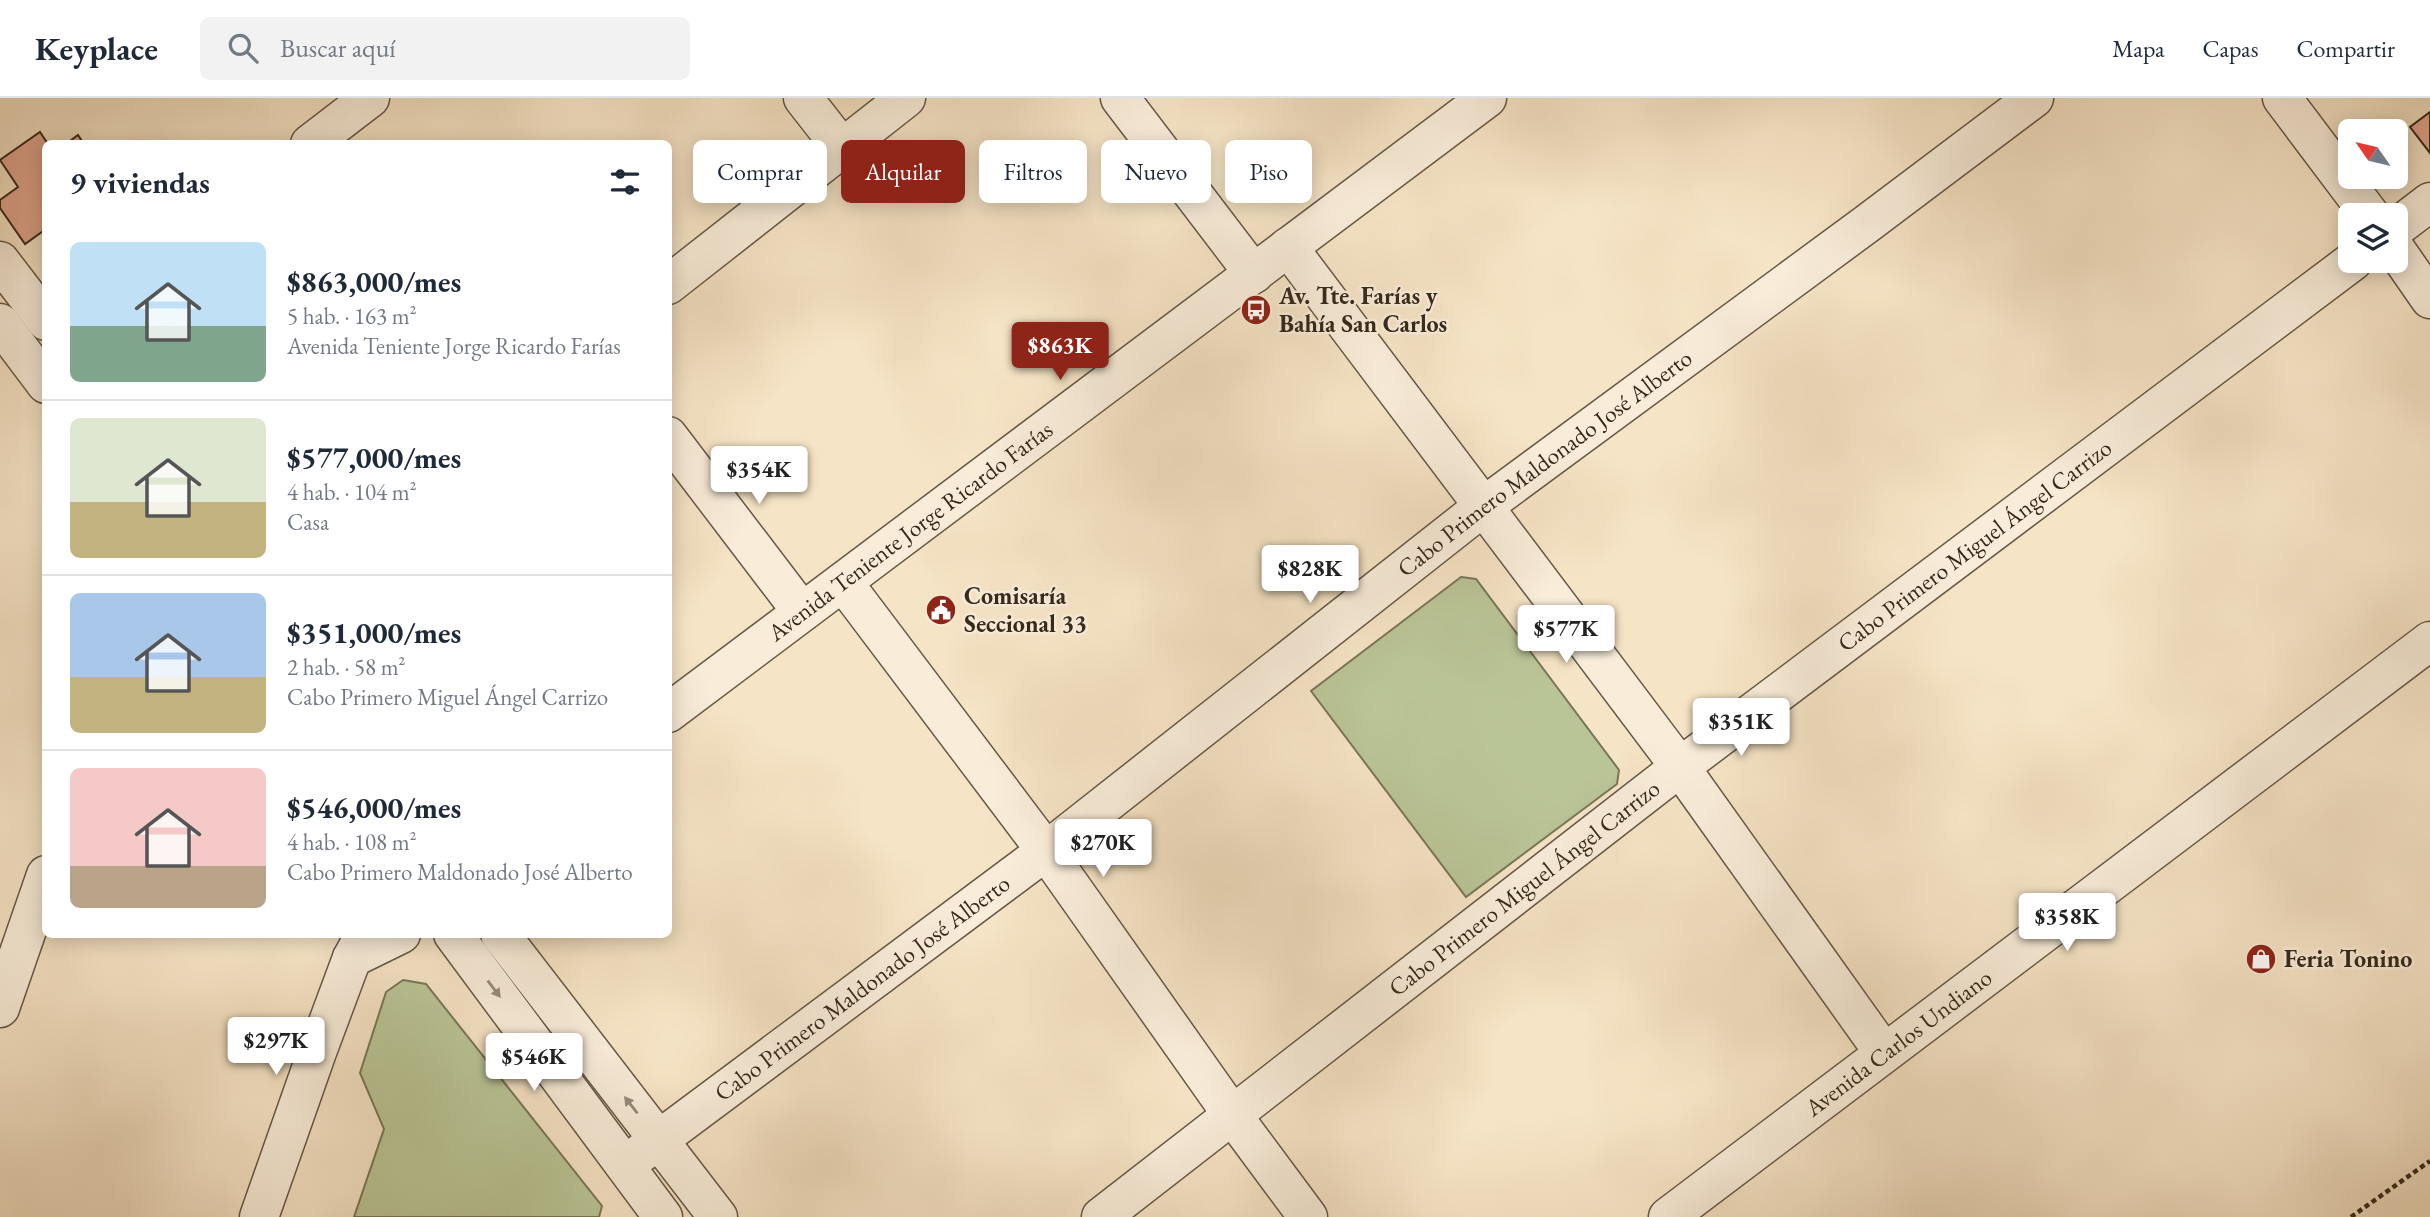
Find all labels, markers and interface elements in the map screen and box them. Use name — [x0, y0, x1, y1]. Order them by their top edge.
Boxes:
search box — [200, 17, 690, 80]
text: Keyplace — [35, 27, 158, 70]
icon: search — [224, 29, 262, 67]
text: Buscar aquí — [280, 31, 396, 65]
text: Mapa — [2112, 33, 2164, 64]
text: Capas — [2202, 33, 2258, 64]
text: Compartir — [2296, 33, 2395, 64]
north arrow — [2338, 119, 2408, 189]
map controls — [2338, 119, 2408, 273]
chip: Comprar — [693, 140, 827, 203]
chip: Alquilar — [841, 140, 965, 203]
chip: Filtros — [979, 140, 1087, 203]
chip: Nuevo — [1101, 140, 1211, 203]
chip: Piso — [1225, 140, 1312, 203]
text: 9 viviendas — [70, 163, 210, 202]
icon: filters — [606, 163, 644, 201]
button: layers — [2338, 203, 2408, 273]
text: $863,000/mes — [287, 262, 461, 301]
icon: home — [126, 270, 210, 354]
place label: Av. Tte. Farías y Bahía San Carlos — [1278, 280, 1447, 339]
bus stop icon: Av. Tte. Farías y Bahía San Carlos — [1239, 293, 1273, 327]
text: 5 hab. · 163 m² — [287, 301, 417, 331]
pin: $863K — [1011, 322, 1109, 382]
text: $863K — [1028, 330, 1092, 360]
text: Avenida Teniente Jorge Ricardo Farías — [287, 331, 621, 361]
street label: Cabo Primero Maldonado José Alberto — [1391, 342, 1698, 584]
street label: Avenida Teniente Jorge Ricardo Farías — [760, 414, 1059, 648]
street label: Cabo Primero Miguel Ángel Carrizo — [1831, 432, 2118, 658]
text: $577,000/mes — [287, 438, 461, 477]
icon: home — [126, 446, 210, 530]
pin: $354K — [710, 446, 808, 506]
text: $354K — [727, 454, 791, 484]
text: 4 hab. · 104 m² — [287, 477, 417, 507]
text: Casa — [287, 507, 329, 537]
pin: $828K — [1261, 546, 1359, 605]
text: $828K — [1278, 553, 1342, 583]
place label: Comisaría Seccional 33 — [964, 580, 1087, 639]
public building icon: Comisaría Seccional 33 — [924, 593, 958, 627]
pin: $577K — [1517, 606, 1615, 665]
text: $351,000/mes — [287, 613, 461, 652]
text: $577K — [1534, 613, 1598, 643]
icon: home — [126, 621, 210, 705]
text: 2 hab. · 58 m² — [287, 652, 406, 682]
text: Cabo Primero Miguel Ángel Carrizo — [287, 682, 608, 712]
pin: $351K — [1692, 698, 1790, 758]
text: $351K — [1709, 706, 1773, 736]
street label: Cabo Primero Miguel Ángel Carrizo — [1382, 772, 1666, 1003]
text: $546,000/mes — [287, 788, 461, 827]
icon: home — [126, 796, 210, 880]
pin: $270K — [1054, 820, 1152, 879]
text: 4 hab. · 108 m² — [287, 827, 417, 857]
text: $270K — [1071, 827, 1135, 857]
text: Cabo Primero Maldonado José Alberto — [287, 857, 633, 887]
street label: Cabo Primero Maldonado José Alberto — [708, 867, 1016, 1108]
pin: $358K — [2018, 894, 2116, 953]
text: $358K — [2035, 901, 2099, 931]
shop icon: Feria Tonino — [2244, 942, 2278, 976]
place label: Feria Tonino — [2284, 943, 2412, 974]
street label: Avenida Carlos Undiano — [1798, 962, 1998, 1124]
one-way arrow — [486, 980, 500, 998]
pin: $297K — [227, 1018, 325, 1077]
text: $297K — [244, 1025, 308, 1055]
pin: $546K — [485, 1034, 583, 1093]
text: $546K — [502, 1041, 566, 1071]
one-way arrow — [624, 1096, 639, 1114]

